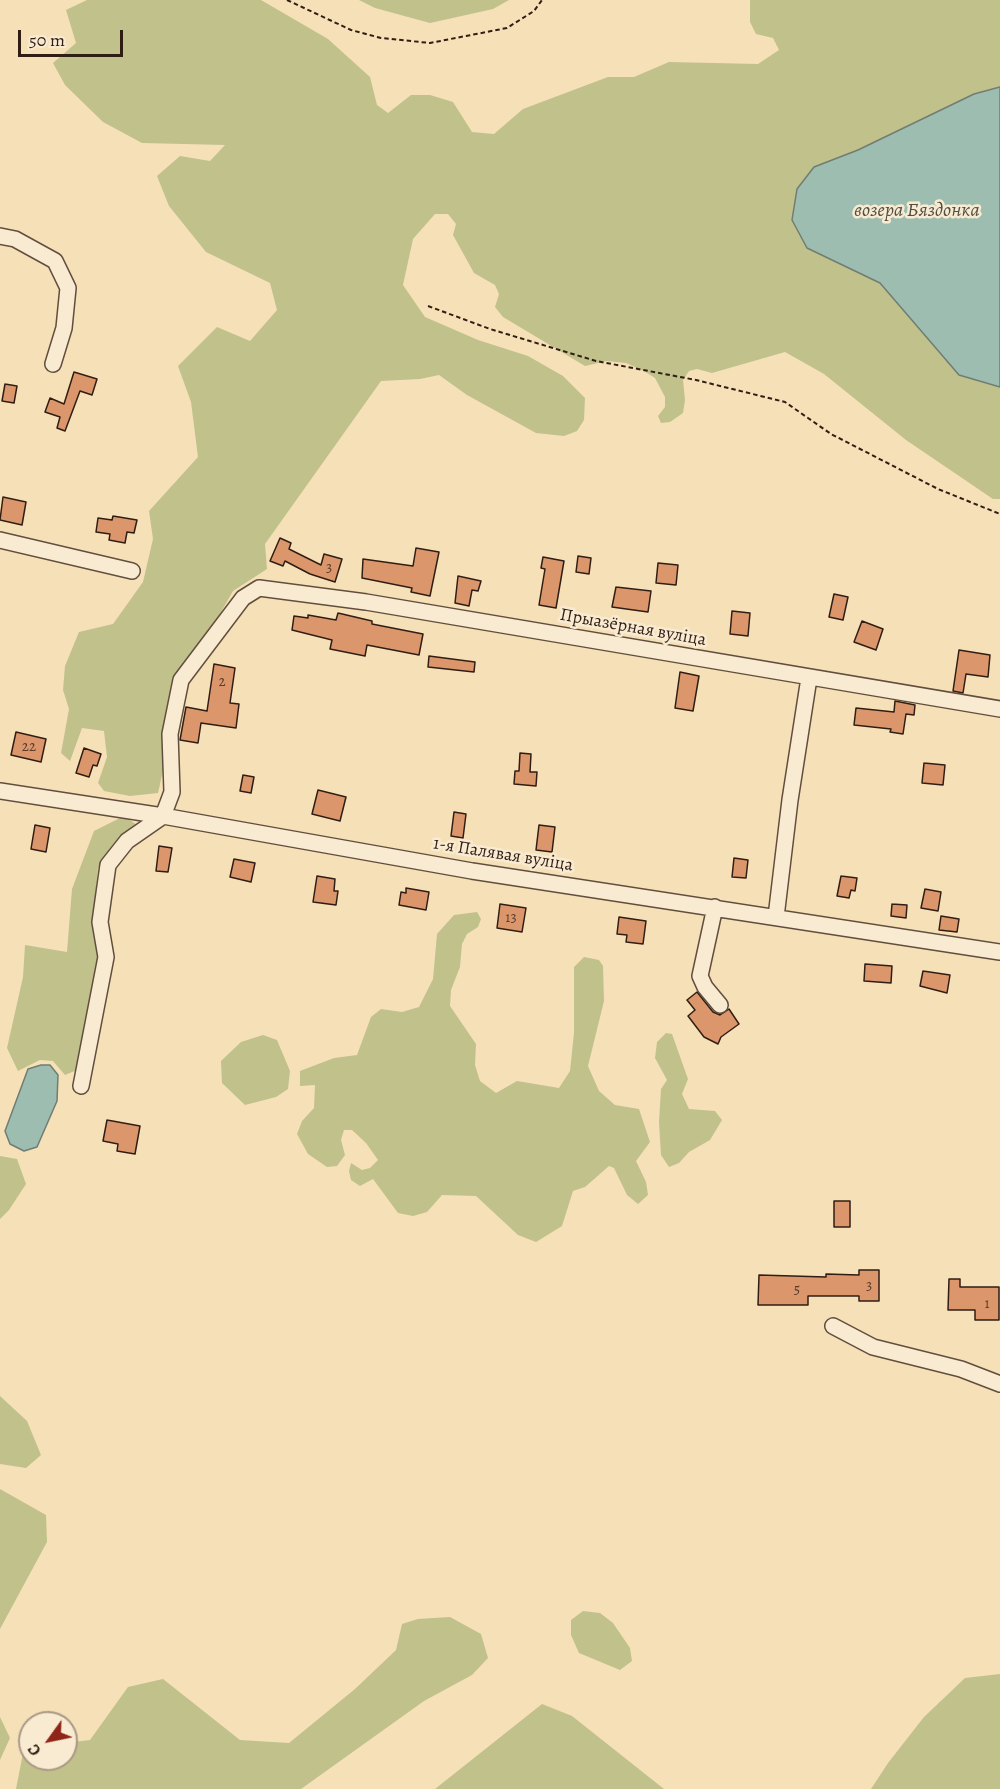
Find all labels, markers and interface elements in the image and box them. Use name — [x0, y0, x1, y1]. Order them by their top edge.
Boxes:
scale bar — [21, 18, 126, 56]
text: 50 m — [29, 28, 65, 52]
water label: возера Бяздонка — [854, 199, 980, 223]
house number: 3 — [326, 559, 332, 577]
street label: Прыазёрная вуліца — [558, 605, 708, 651]
house number: 2 — [218, 673, 226, 691]
house number: 22 — [22, 738, 36, 756]
street label: 1-я Палявая вуліца — [431, 833, 575, 877]
house number: 13 — [505, 909, 517, 927]
house number: 3 — [866, 1277, 872, 1295]
house number: 5 — [794, 1281, 800, 1299]
house number: 1 — [984, 1295, 990, 1313]
north arrow — [18, 1711, 78, 1771]
text: С — [23, 1740, 46, 1760]

